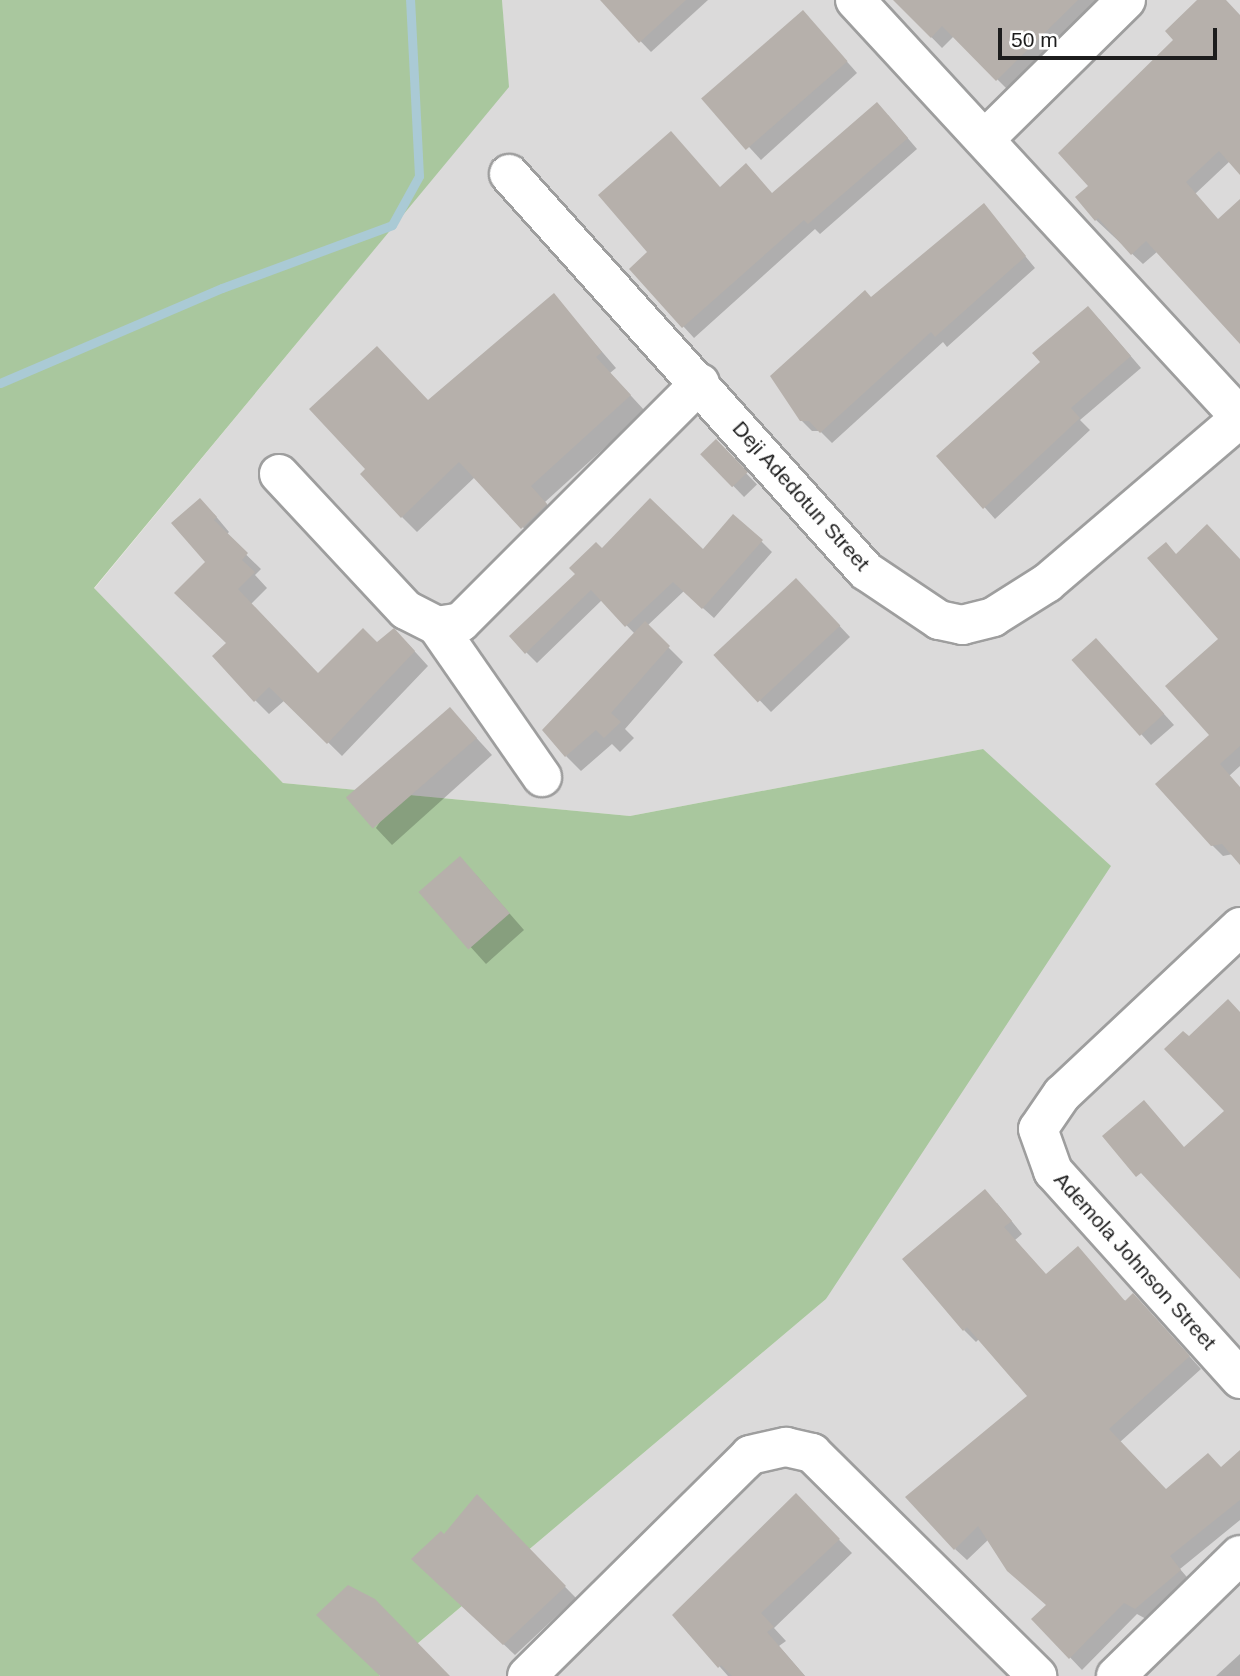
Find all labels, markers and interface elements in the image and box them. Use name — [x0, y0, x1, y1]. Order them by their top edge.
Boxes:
scale bar — [1002, 14, 1221, 58]
text: 50 m — [1011, 28, 1058, 51]
street label: Deji Adedotun Street — [727, 416, 875, 576]
street label: Ademola Johnson Street — [1049, 1167, 1221, 1355]

